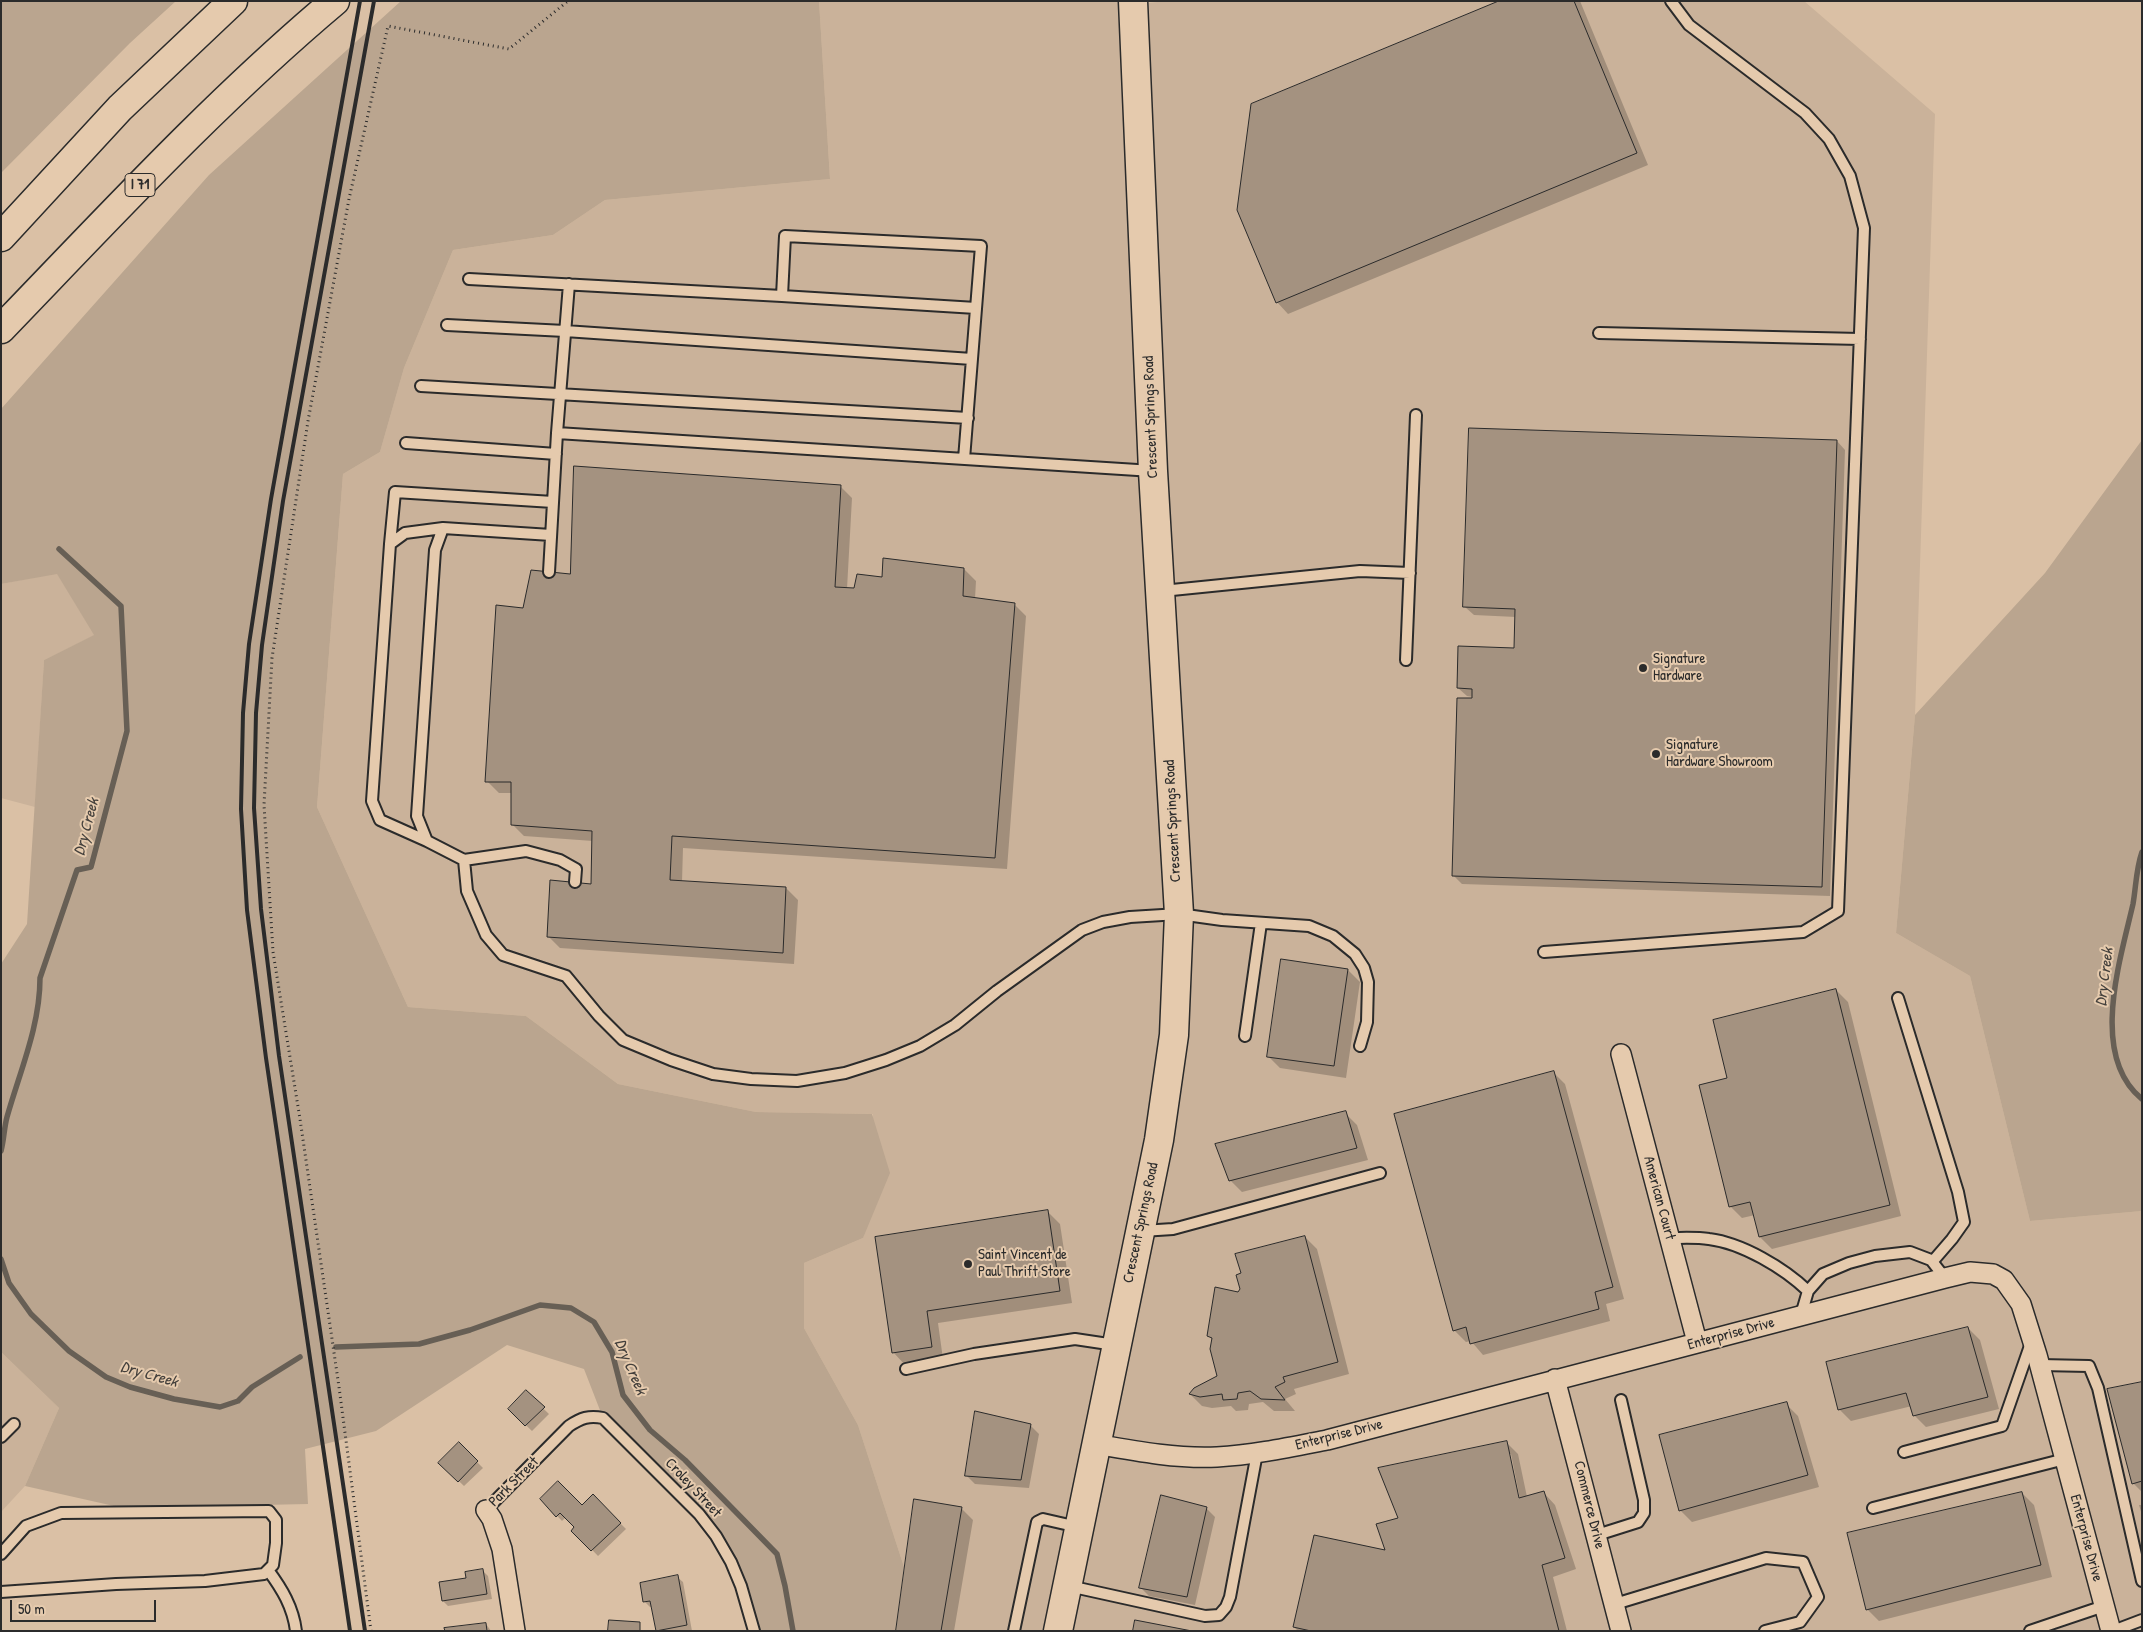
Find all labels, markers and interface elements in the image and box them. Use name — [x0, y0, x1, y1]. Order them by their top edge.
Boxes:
road number: I 71 — [125, 174, 155, 196]
street label: Crescent Springs Road — [1140, 355, 1162, 479]
place label: Signature Hardware — [1653, 650, 1705, 685]
marker: Signature Hardware — [1637, 662, 1649, 674]
place label: Signature Hardware Showroom — [1666, 736, 1773, 771]
marker: Signature Hardware Showroom — [1650, 748, 1662, 760]
street label: Crescent Springs Road — [1161, 759, 1185, 883]
water label: Dry Creek — [70, 796, 104, 858]
water label: Dry Creek — [2092, 947, 2118, 1007]
street label: American Court — [1639, 1154, 1679, 1242]
street label: Crescent Springs Road — [1119, 1161, 1163, 1285]
place label: Saint Vincent de Paul Thrift Store — [978, 1246, 1071, 1281]
marker: Saint Vincent de Paul Thrift Store — [962, 1258, 974, 1270]
street label: Enterprise Drive — [1686, 1314, 1776, 1354]
water label: Dry Creek — [610, 1336, 650, 1398]
water label: Dry Creek — [118, 1358, 180, 1392]
street label: Enterprise Drive — [1294, 1415, 1384, 1455]
street label: Park Street — [485, 1453, 543, 1511]
street label: Croley Street — [661, 1455, 725, 1521]
street label: Commerce Drive — [1569, 1459, 1609, 1551]
street label: Enterprise Drive — [2066, 1493, 2106, 1583]
scale bar — [12, 1590, 159, 1622]
text: 50 m — [18, 1598, 45, 1619]

